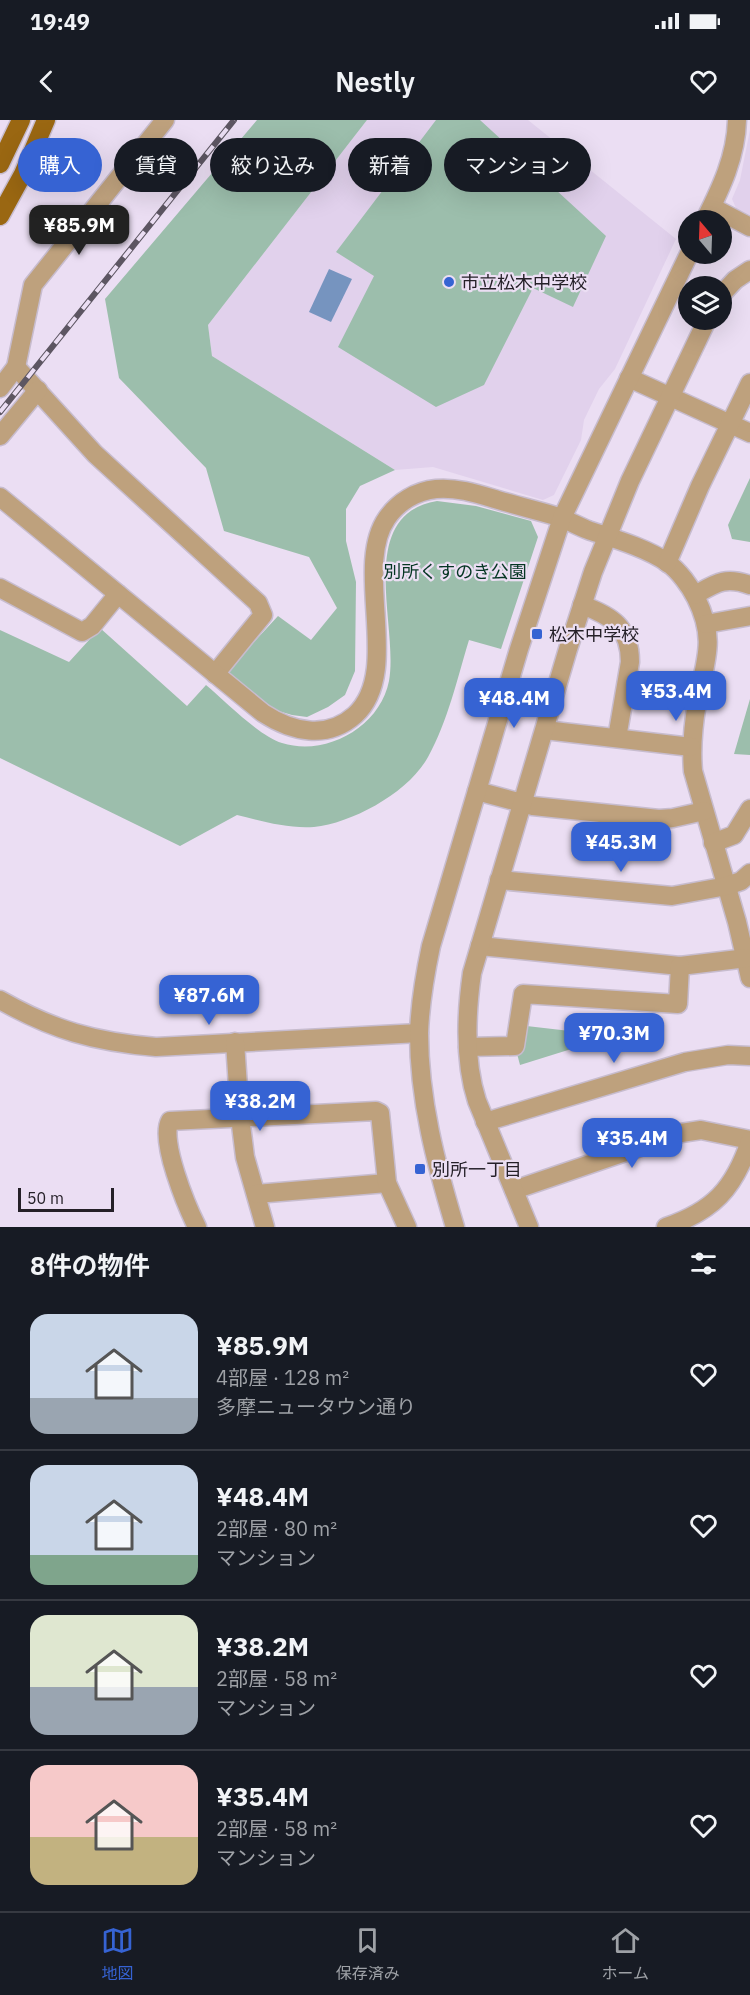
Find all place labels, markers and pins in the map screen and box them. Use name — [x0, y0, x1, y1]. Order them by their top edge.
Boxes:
pin: ¥85.9M — [30, 205, 128, 256]
place label: 市立松木中学校 — [461, 271, 587, 294]
marker: 市立松木中学校 — [442, 275, 456, 289]
place label: 松木中学校 — [549, 623, 639, 646]
marker: 松木中学校 — [530, 627, 544, 641]
pin: ¥53.4M — [627, 671, 725, 722]
pin: ¥48.4M — [465, 678, 563, 729]
pin: ¥45.3M — [572, 822, 670, 873]
pin: ¥87.6M — [160, 975, 258, 1026]
pin: ¥70.3M — [565, 1013, 663, 1064]
pin: ¥38.2M — [211, 1081, 309, 1132]
pin: ¥35.4M — [583, 1118, 681, 1169]
place label: 別所一丁目 — [432, 1158, 522, 1181]
marker: 別所一丁目 — [413, 1162, 427, 1176]

